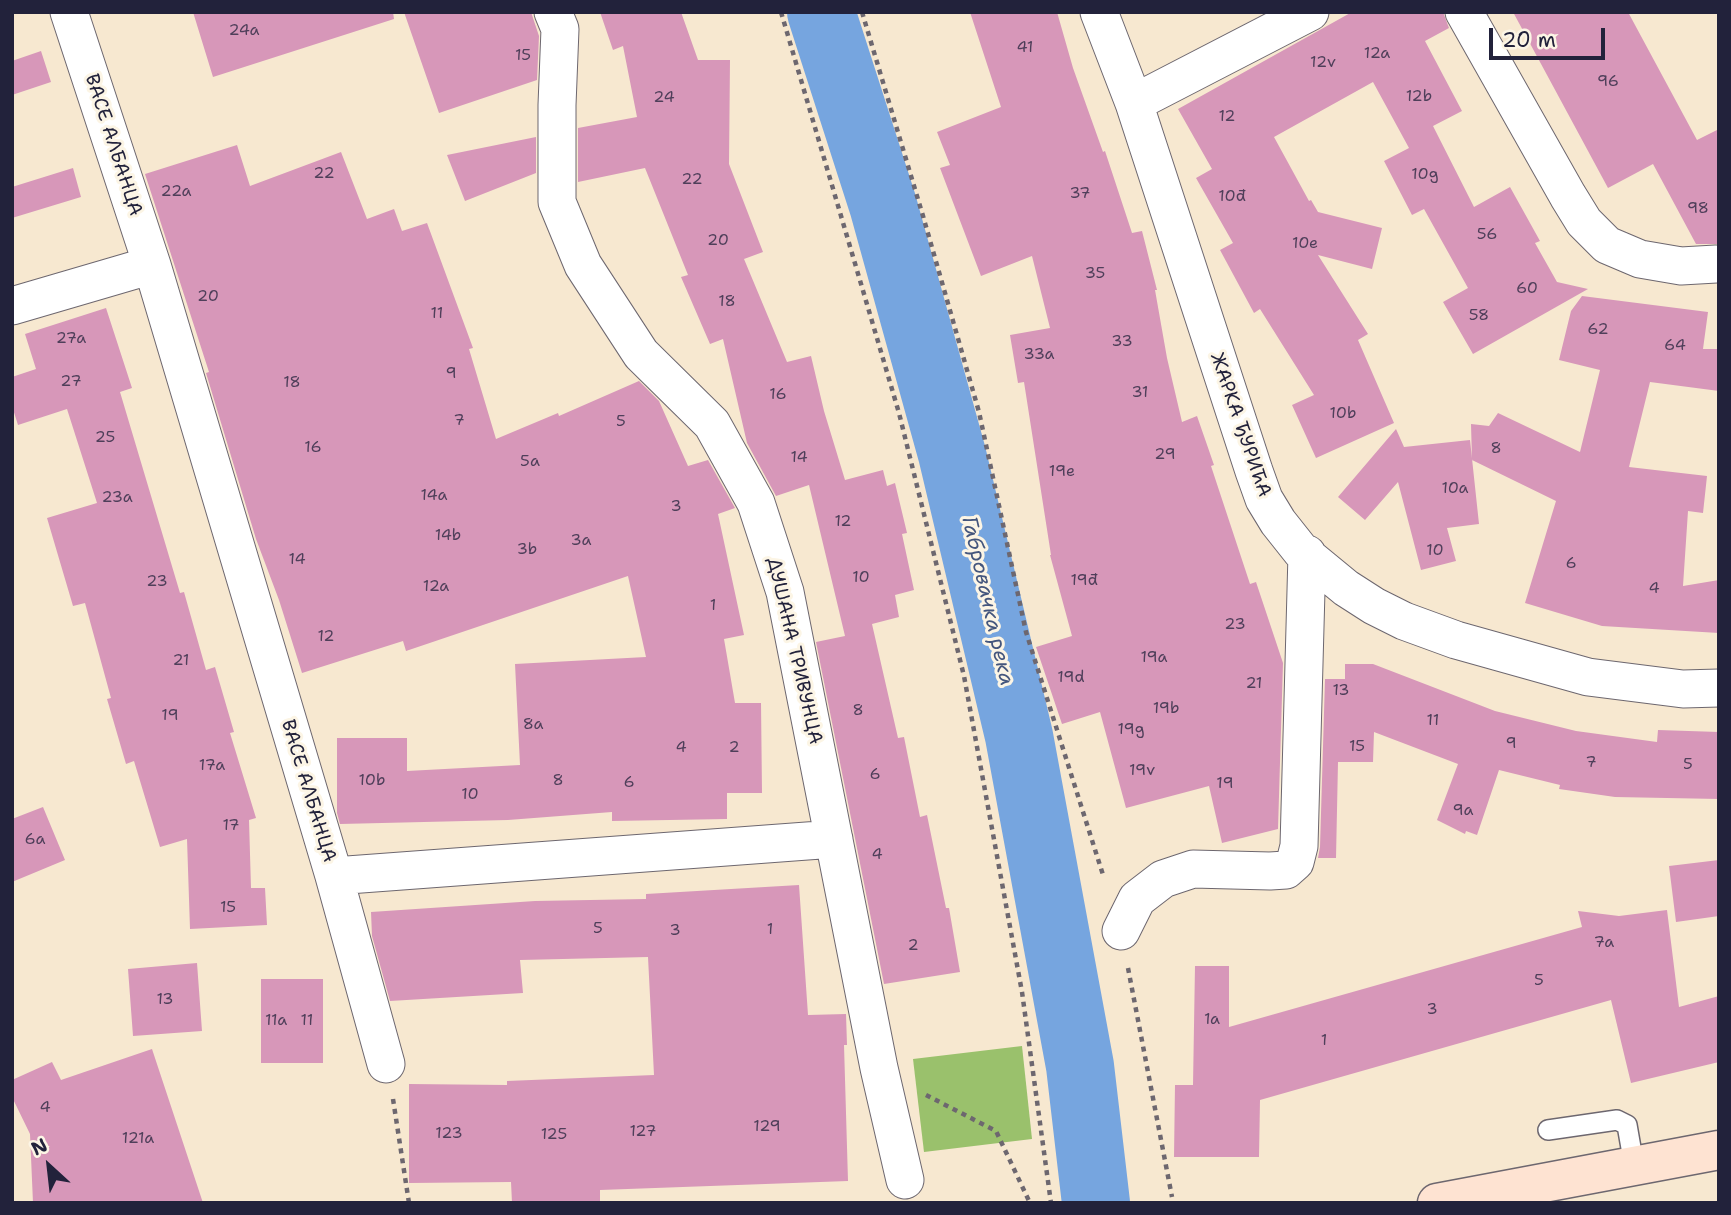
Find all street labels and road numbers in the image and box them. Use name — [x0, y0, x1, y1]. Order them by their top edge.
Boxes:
street label: ВАСЕ АЛБАНЦА — [79, 71, 147, 219]
street label: ЖАРКА ЂУРИЋА — [1205, 350, 1275, 500]
street label: ДУШАНА ТРИВУНЦА — [761, 555, 827, 747]
street label: ВАСЕ АЛБАНЦА — [275, 717, 341, 865]

